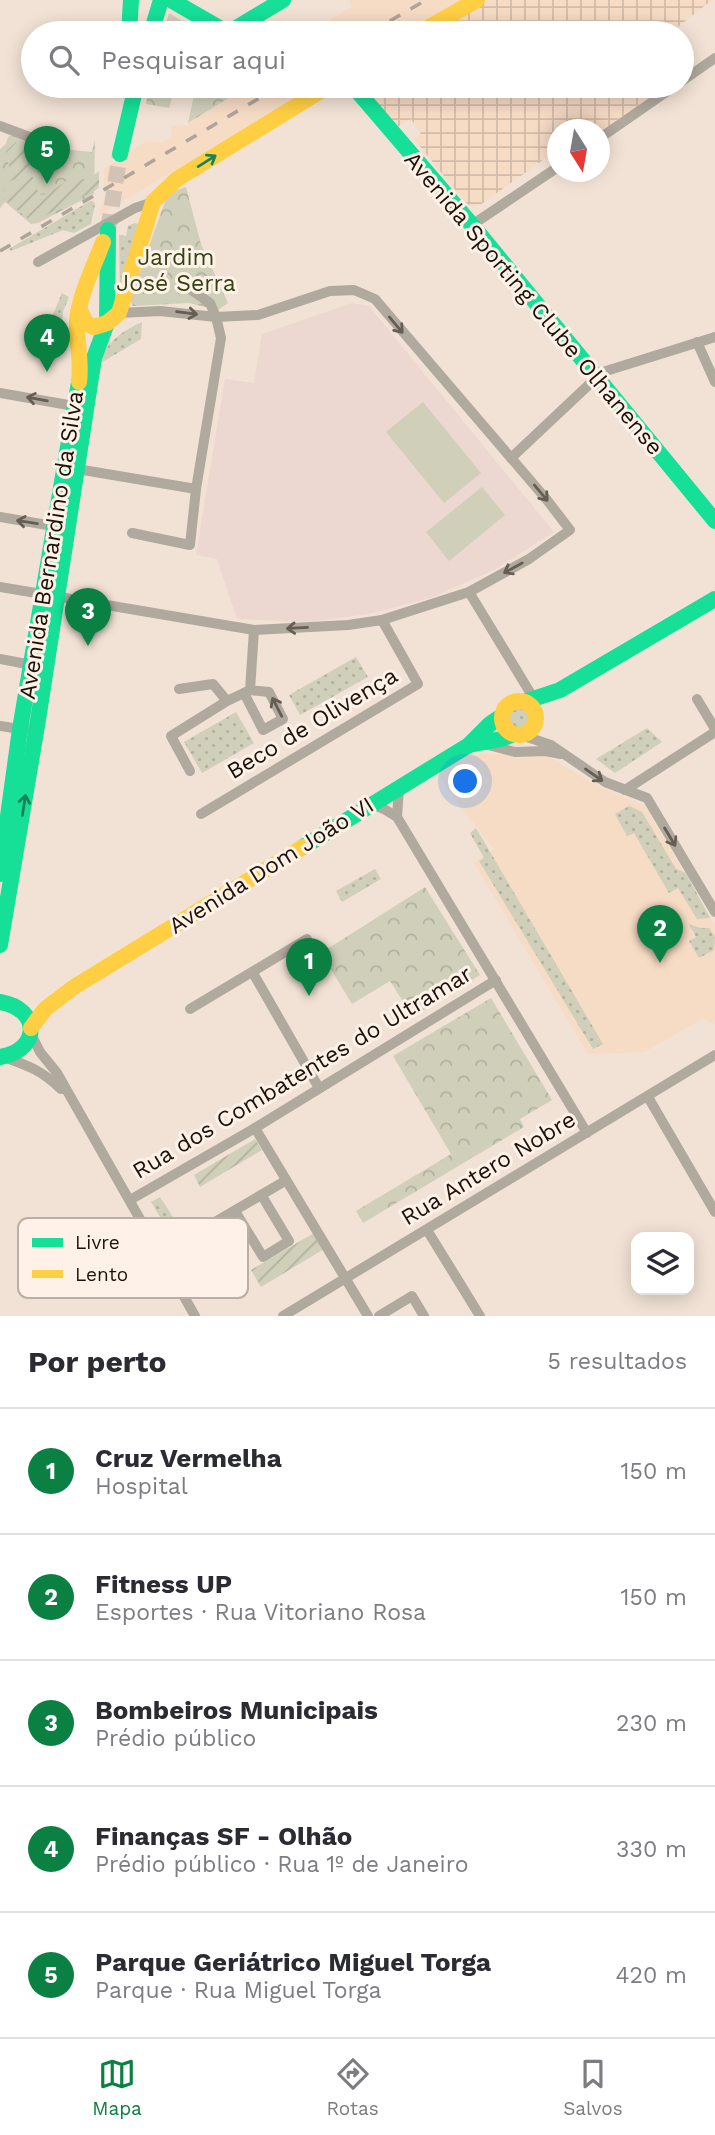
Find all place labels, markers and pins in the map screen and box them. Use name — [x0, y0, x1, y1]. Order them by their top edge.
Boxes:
pin: 5 — [24, 126, 70, 184]
pin: 4 — [24, 314, 70, 372]
pin: 3 — [65, 588, 111, 646]
pin: 2 — [637, 905, 683, 963]
pin: 1 — [286, 938, 332, 996]

